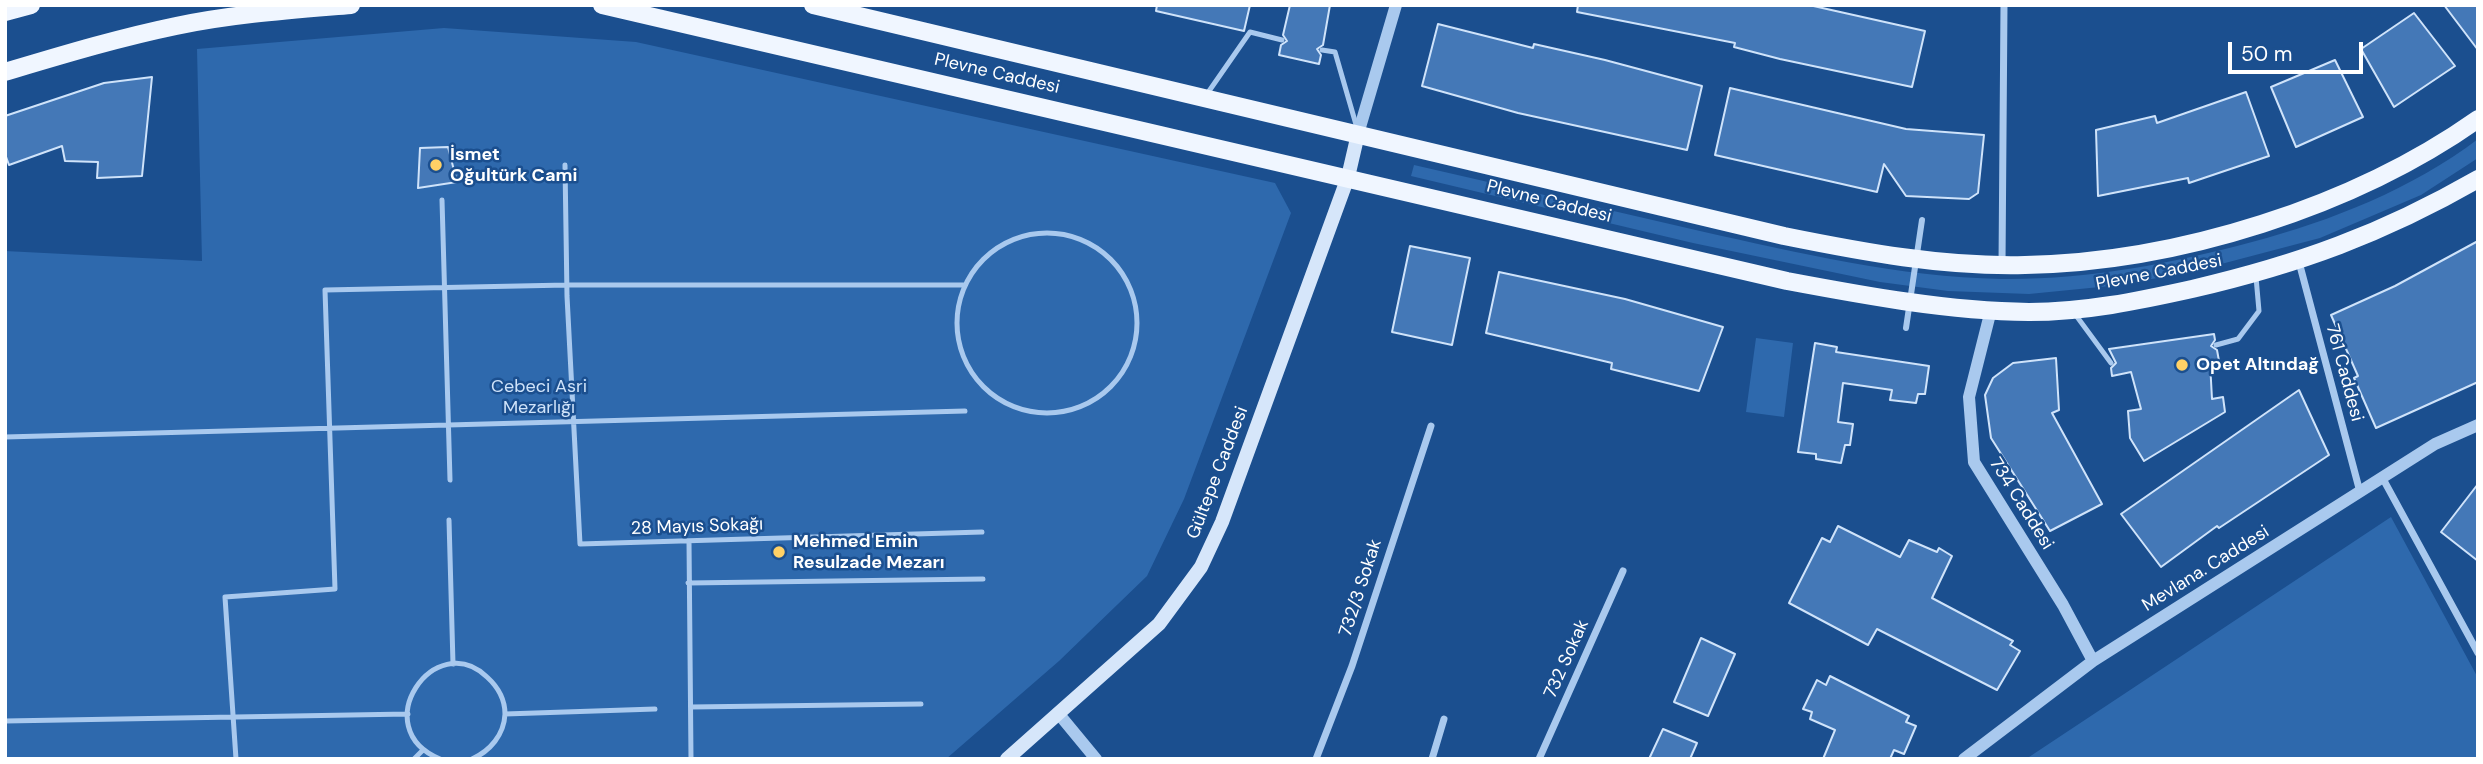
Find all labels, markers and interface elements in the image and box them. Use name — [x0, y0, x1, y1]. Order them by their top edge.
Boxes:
scale bar — [2231, 28, 2366, 72]
text: 50 m — [2241, 40, 2292, 68]
street label: Plevne Caddesi — [932, 49, 1062, 99]
place label: İsmet Oğultürk Cami — [450, 144, 577, 186]
marker: İsmet Oğultürk Cami — [428, 157, 444, 173]
street label: Plevne Caddesi — [1484, 176, 1614, 228]
street label: Plevne Caddesi — [2094, 250, 2224, 296]
street label: 761 Caddesi — [2321, 322, 2367, 424]
place label: Opet Altındağ — [2196, 354, 2319, 376]
marker: Opet Altındağ — [2174, 357, 2190, 373]
park label: Cebeci Asri Mezarlığı — [491, 376, 587, 418]
street label: Gültepe Caddesi — [1183, 404, 1253, 542]
street label: 734 Caddesi — [1984, 454, 2058, 554]
street label: 28 Mayıs Sokağı — [631, 514, 763, 540]
street label: Mevlana. Caddesi — [2139, 521, 2273, 617]
place label: Mehmed Emin Resulzade Mezarı — [793, 531, 945, 574]
street label: 732/3 Sokak — [1335, 537, 1387, 639]
marker: Mehmed Emin Resulzade Mezarı — [771, 544, 787, 560]
street label: 732 Sokak — [1540, 616, 1594, 702]

